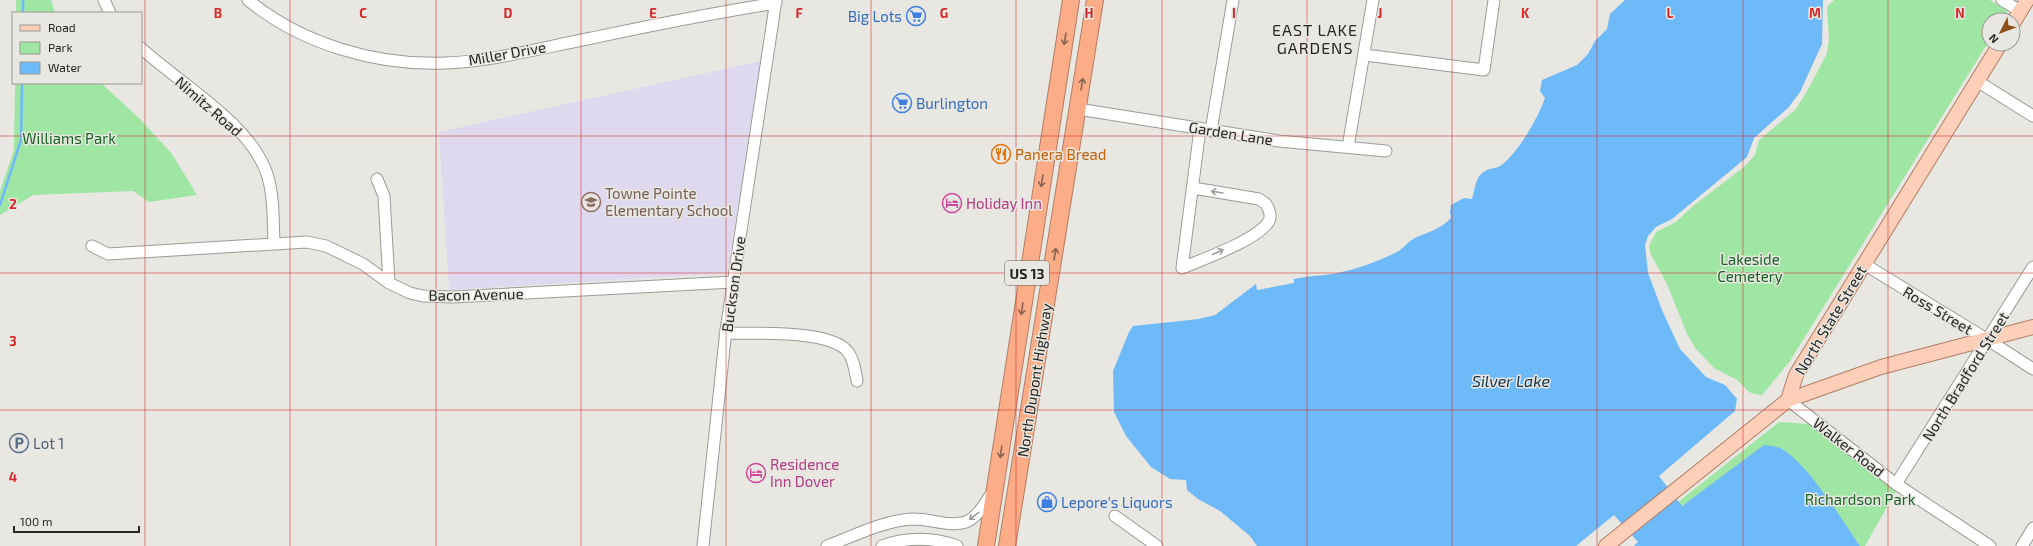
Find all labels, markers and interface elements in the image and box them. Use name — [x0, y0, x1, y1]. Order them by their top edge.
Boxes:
text: B — [214, 5, 222, 21]
text: C — [359, 5, 367, 21]
text: D — [504, 5, 513, 21]
text: E — [649, 5, 657, 21]
text: F — [795, 5, 803, 21]
supermarket icon: Big Lots — [905, 5, 927, 27]
text: G — [940, 5, 948, 21]
text: H — [1085, 5, 1094, 21]
text: I — [1232, 5, 1236, 21]
text: J — [1378, 5, 1382, 21]
text: K — [1521, 5, 1530, 21]
text: L — [1667, 5, 1674, 21]
text: M — [1809, 5, 1821, 21]
text: N — [1955, 5, 1965, 21]
place label: Big Lots — [848, 7, 902, 25]
legend — [12, 12, 142, 84]
north arrow — [1981, 12, 2021, 52]
text: Road — [48, 20, 76, 34]
district label: EAST LAKE GARDENS — [1272, 20, 1358, 57]
one-way arrow — [1061, 32, 1069, 45]
text: N — [1986, 32, 2001, 46]
street label: Miller Drive — [467, 37, 547, 69]
text: Park — [48, 40, 73, 54]
text: Water — [48, 60, 82, 74]
street label: Nimitz Road — [172, 72, 246, 140]
one-way arrow — [1078, 78, 1086, 91]
supermarket icon: Burlington — [891, 92, 913, 114]
place label: Burlington — [916, 94, 988, 112]
street label: Garden Lane — [1188, 117, 1274, 149]
park label: Williams Park — [22, 129, 116, 147]
restaurant icon: Panera Bread — [990, 143, 1012, 165]
place label: Panera Bread — [1015, 145, 1106, 163]
one-way arrow — [1038, 174, 1046, 187]
place label: Towne Pointe Elementary School — [605, 184, 733, 219]
one-way arrow — [1211, 188, 1224, 196]
school or university icon: Towne Pointe Elementary School — [580, 191, 602, 213]
hotel icon: Holiday Inn — [941, 192, 963, 214]
place label: Holiday Inn — [966, 194, 1042, 212]
text: 2 — [9, 196, 17, 212]
street label: Buckson Drive — [717, 235, 749, 333]
one-way arrow — [1051, 248, 1059, 261]
one-way arrow — [1211, 248, 1223, 256]
park label: Lakeside Cemetery — [1717, 250, 1783, 285]
road number: US 13 — [1005, 261, 1049, 285]
street label: North State Street — [1790, 262, 1870, 378]
street label: Ross Street — [1900, 282, 1976, 338]
street label: Bacon Avenue — [428, 284, 524, 304]
street label: North Dupont Highway — [1013, 302, 1055, 458]
one-way arrow — [1018, 302, 1026, 315]
street label: North Bradford Street — [1918, 308, 2012, 444]
text: 3 — [9, 333, 17, 349]
water label: Silver Lake — [1472, 371, 1550, 390]
street label: Walker Road — [1810, 413, 1888, 481]
parking icon: Lot 1 — [8, 432, 30, 454]
place label: Lot 1 — [33, 434, 64, 452]
one-way arrow — [997, 445, 1005, 458]
place label: Residence Inn Dover — [770, 455, 839, 490]
hotel icon: Residence Inn Dover — [745, 462, 767, 484]
text: 4 — [9, 469, 17, 485]
park label: Richardson Park — [1805, 490, 1916, 508]
shop icon: Lepore's Liquors — [1036, 491, 1058, 513]
place label: Lepore's Liquors — [1061, 493, 1173, 511]
scale bar — [14, 508, 139, 534]
one-way arrow — [968, 512, 979, 521]
text: 100 m — [20, 514, 52, 528]

